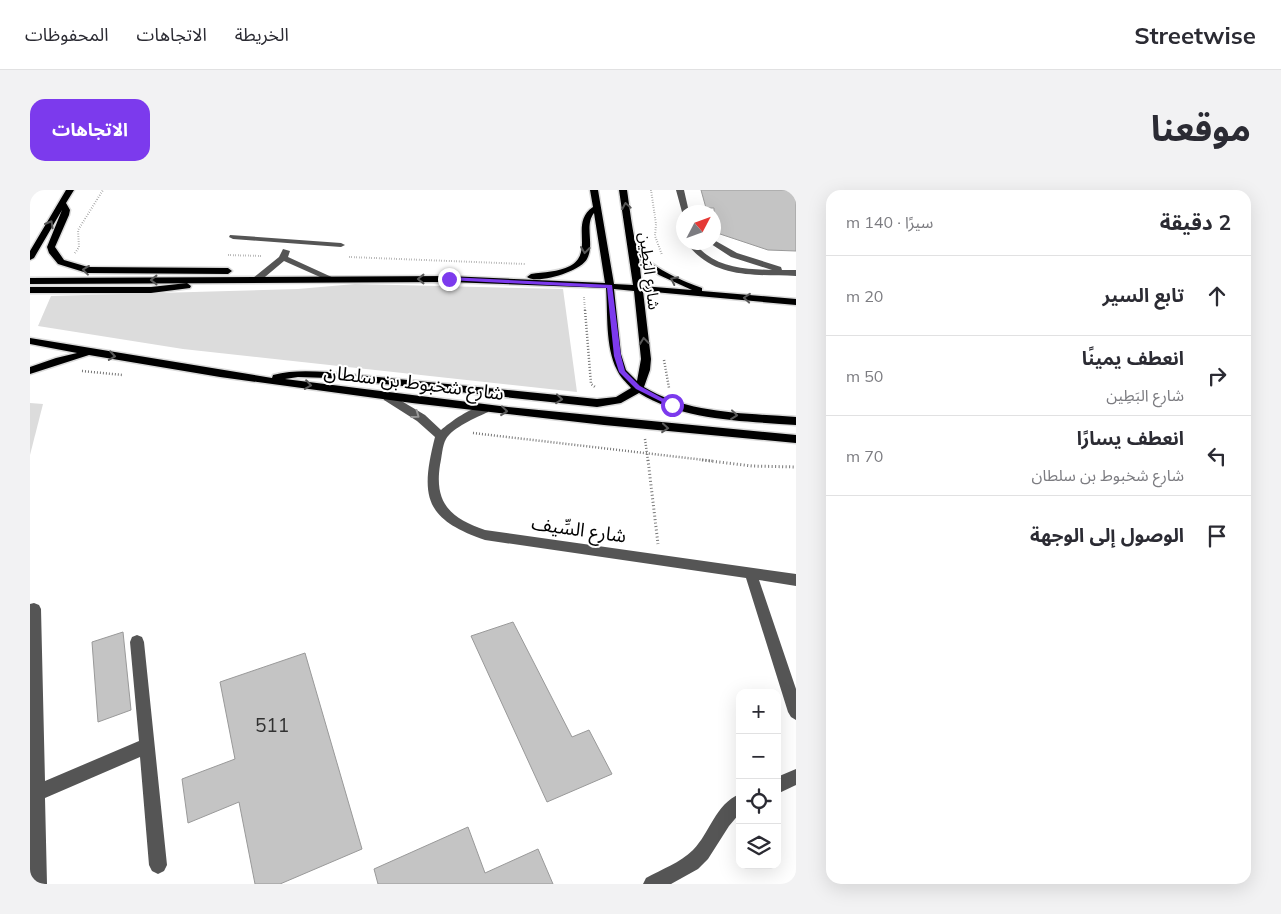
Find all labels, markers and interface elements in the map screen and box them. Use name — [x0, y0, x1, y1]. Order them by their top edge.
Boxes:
text: Streetwise — [1134, 20, 1256, 50]
text: المحفوظات — [25, 23, 109, 46]
text: الاتجاهات — [137, 23, 207, 46]
text: الخريطة — [235, 23, 289, 46]
button: الاتجاهات — [30, 99, 150, 161]
text: موقعنا — [1151, 106, 1251, 150]
one-way arrow — [621, 201, 631, 210]
north arrow — [676, 205, 721, 250]
text: 2 دقيقة — [1160, 209, 1231, 235]
text: سيرًا · 140 m — [846, 212, 933, 232]
one-way arrow — [43, 220, 53, 229]
street label: شارع البَطِين — [632, 231, 665, 311]
one-way arrow — [580, 247, 591, 255]
one-way arrow — [82, 265, 90, 276]
route end — [438, 268, 461, 291]
one-way arrow — [417, 273, 425, 284]
one-way arrow — [149, 275, 157, 285]
one-way arrow — [671, 276, 680, 286]
icon: ahead — [1203, 282, 1231, 310]
text: تابع السير — [1103, 283, 1184, 307]
text: 20 m — [846, 286, 883, 306]
one-way arrow — [743, 293, 751, 304]
one-way arrow — [639, 337, 650, 345]
text: انعطف يمينًا — [1082, 346, 1184, 370]
one-way arrow — [109, 350, 117, 361]
street label: شارع شخبوط بن سلطان — [322, 359, 505, 407]
icon: right — [1203, 362, 1231, 390]
text: 50 m — [846, 366, 883, 386]
one-way arrow — [303, 380, 312, 390]
text: شارع البَطِين — [1106, 385, 1184, 405]
one-way arrow — [556, 393, 564, 404]
route start — [661, 394, 684, 417]
one-way arrow — [500, 405, 508, 416]
one-way arrow — [410, 409, 419, 417]
one-way arrow — [730, 409, 738, 420]
one-way arrow — [661, 422, 669, 433]
text: انعطف يسارًا — [1077, 426, 1184, 450]
icon: left — [1203, 442, 1231, 470]
text: 70 m — [846, 446, 883, 466]
text: شارع شخبوط بن سلطان — [1032, 465, 1184, 485]
street label: شارع السِّيف — [530, 510, 628, 550]
icon: arrive — [1203, 522, 1231, 550]
text: الوصول إلى الوجهة — [1030, 523, 1184, 547]
map controls — [736, 689, 781, 869]
button: + — [736, 689, 781, 734]
house number: 511 — [255, 713, 289, 737]
button: − — [736, 734, 781, 779]
button: locate — [736, 779, 781, 824]
button: layers — [736, 824, 781, 869]

